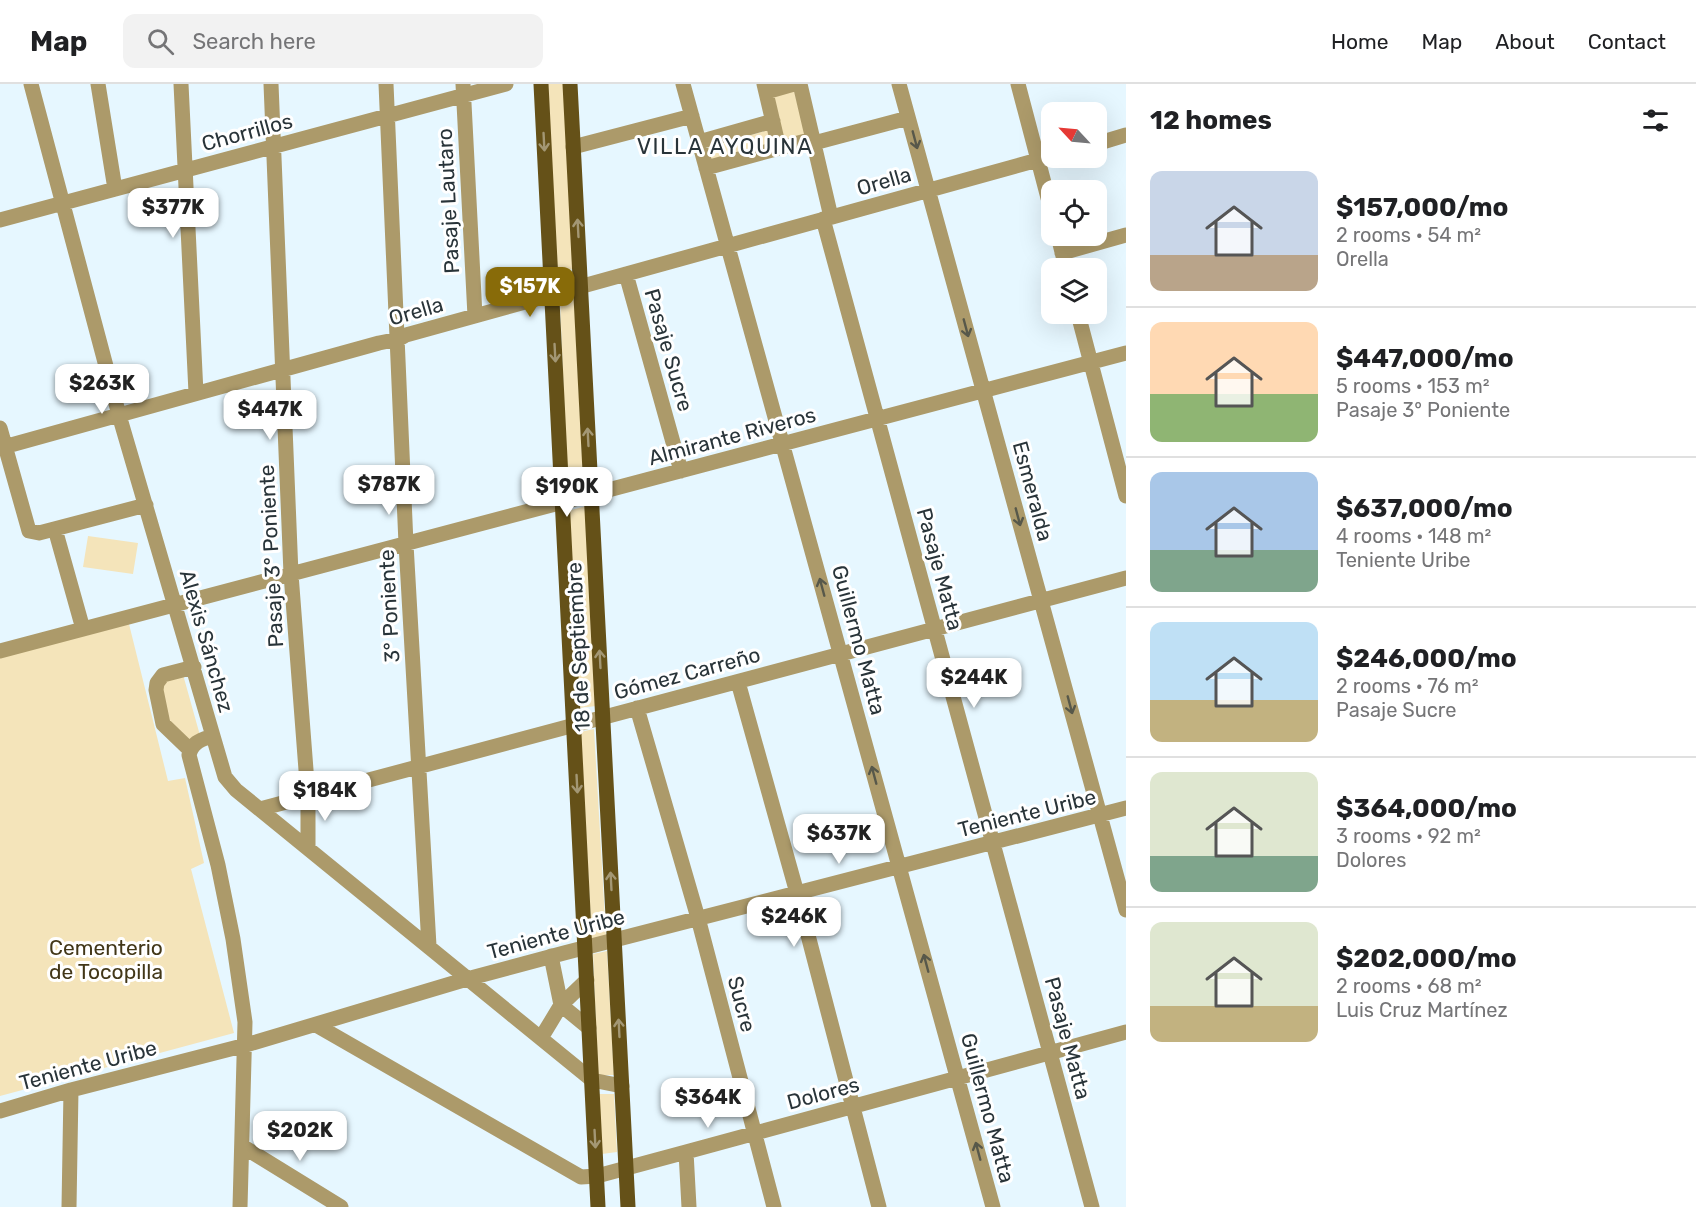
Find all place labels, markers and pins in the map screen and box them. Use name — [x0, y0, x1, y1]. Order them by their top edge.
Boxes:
pin: $377K — [131, 188, 215, 239]
pin: $157K — [488, 267, 572, 318]
pin: $263K — [60, 364, 144, 415]
pin: $447K — [228, 390, 312, 441]
pin: $787K — [347, 465, 431, 516]
pin: $190K — [525, 467, 609, 518]
pin: $244K — [932, 658, 1016, 709]
pin: $184K — [283, 771, 367, 822]
pin: $637K — [797, 814, 881, 865]
pin: $246K — [752, 897, 836, 948]
pin: $364K — [666, 1078, 750, 1129]
pin: $202K — [258, 1111, 342, 1162]

